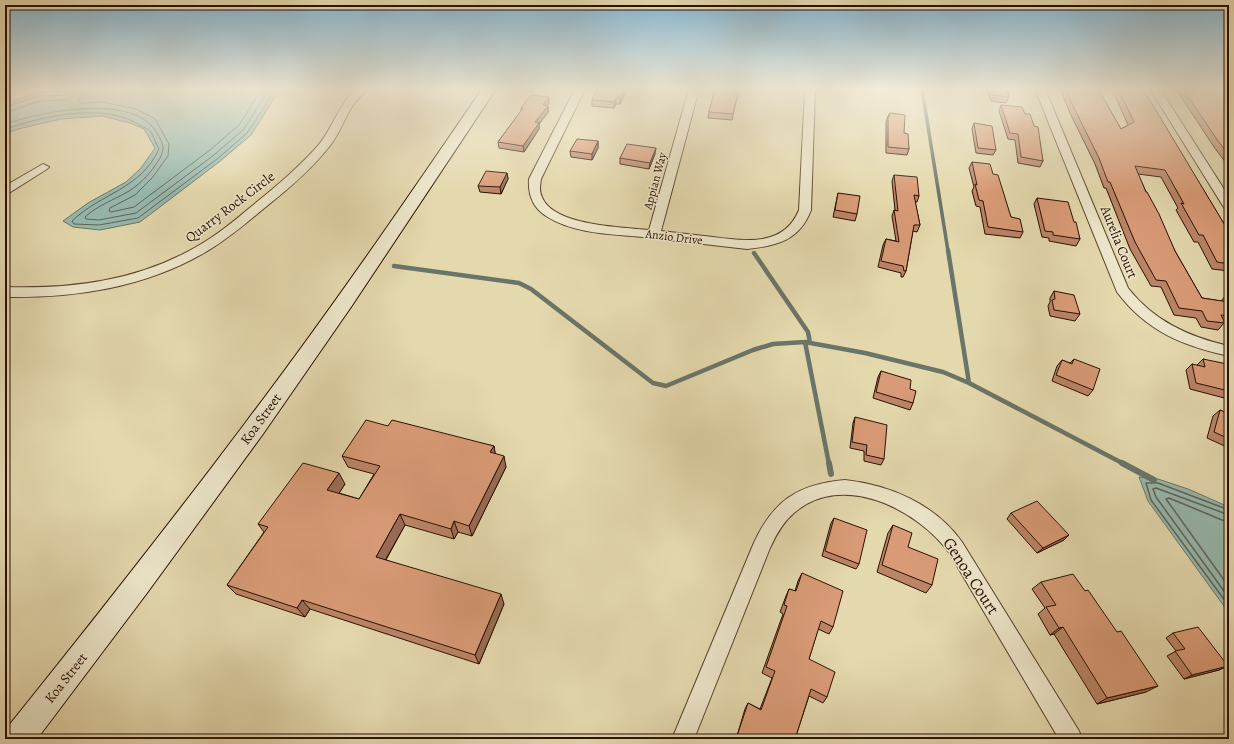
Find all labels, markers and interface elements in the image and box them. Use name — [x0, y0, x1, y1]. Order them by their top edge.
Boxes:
street label: Appian Way — [639, 150, 670, 212]
street label: Quarry Rock Circle — [181, 167, 279, 247]
street label: Aurelia Court — [1095, 202, 1142, 281]
street label: Anzio Drive — [643, 225, 704, 248]
street label: Koa Street — [236, 389, 286, 448]
street label: Genoa Court — [937, 533, 1005, 619]
street label: Koa Street — [40, 649, 92, 707]

